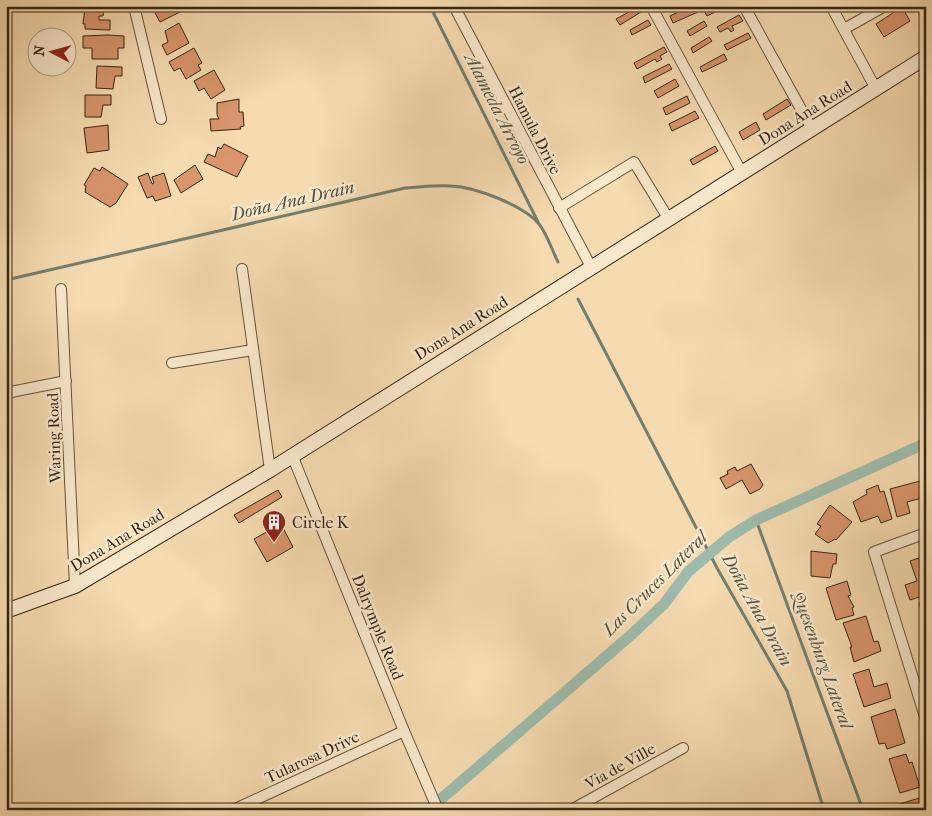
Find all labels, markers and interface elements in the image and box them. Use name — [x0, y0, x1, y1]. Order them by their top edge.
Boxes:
north arrow — [28, 28, 78, 78]
text: N — [31, 44, 49, 57]
water label: Alameda Arroyo — [459, 48, 534, 168]
street label: Dona Ana Road — [755, 77, 855, 149]
street label: Hamula Drive — [505, 83, 565, 177]
water label: Doña Ana Drain — [228, 177, 357, 226]
street label: Dona Ana Road — [411, 292, 511, 364]
street label: Waring Road — [43, 392, 65, 485]
street label: Dona Ana Road — [66, 504, 168, 576]
building icon: Circle K — [261, 509, 287, 543]
place label: Circle K — [292, 513, 350, 532]
water label: Las Cruces Lateral — [597, 526, 713, 642]
water label: Doña Ana Drain — [717, 549, 797, 670]
street label: Dalrymple Road — [348, 571, 408, 683]
water label: Quesenburg Lateral — [787, 588, 857, 734]
street label: Tularosa Drive — [262, 727, 362, 787]
street label: Via de Ville — [581, 739, 659, 794]

